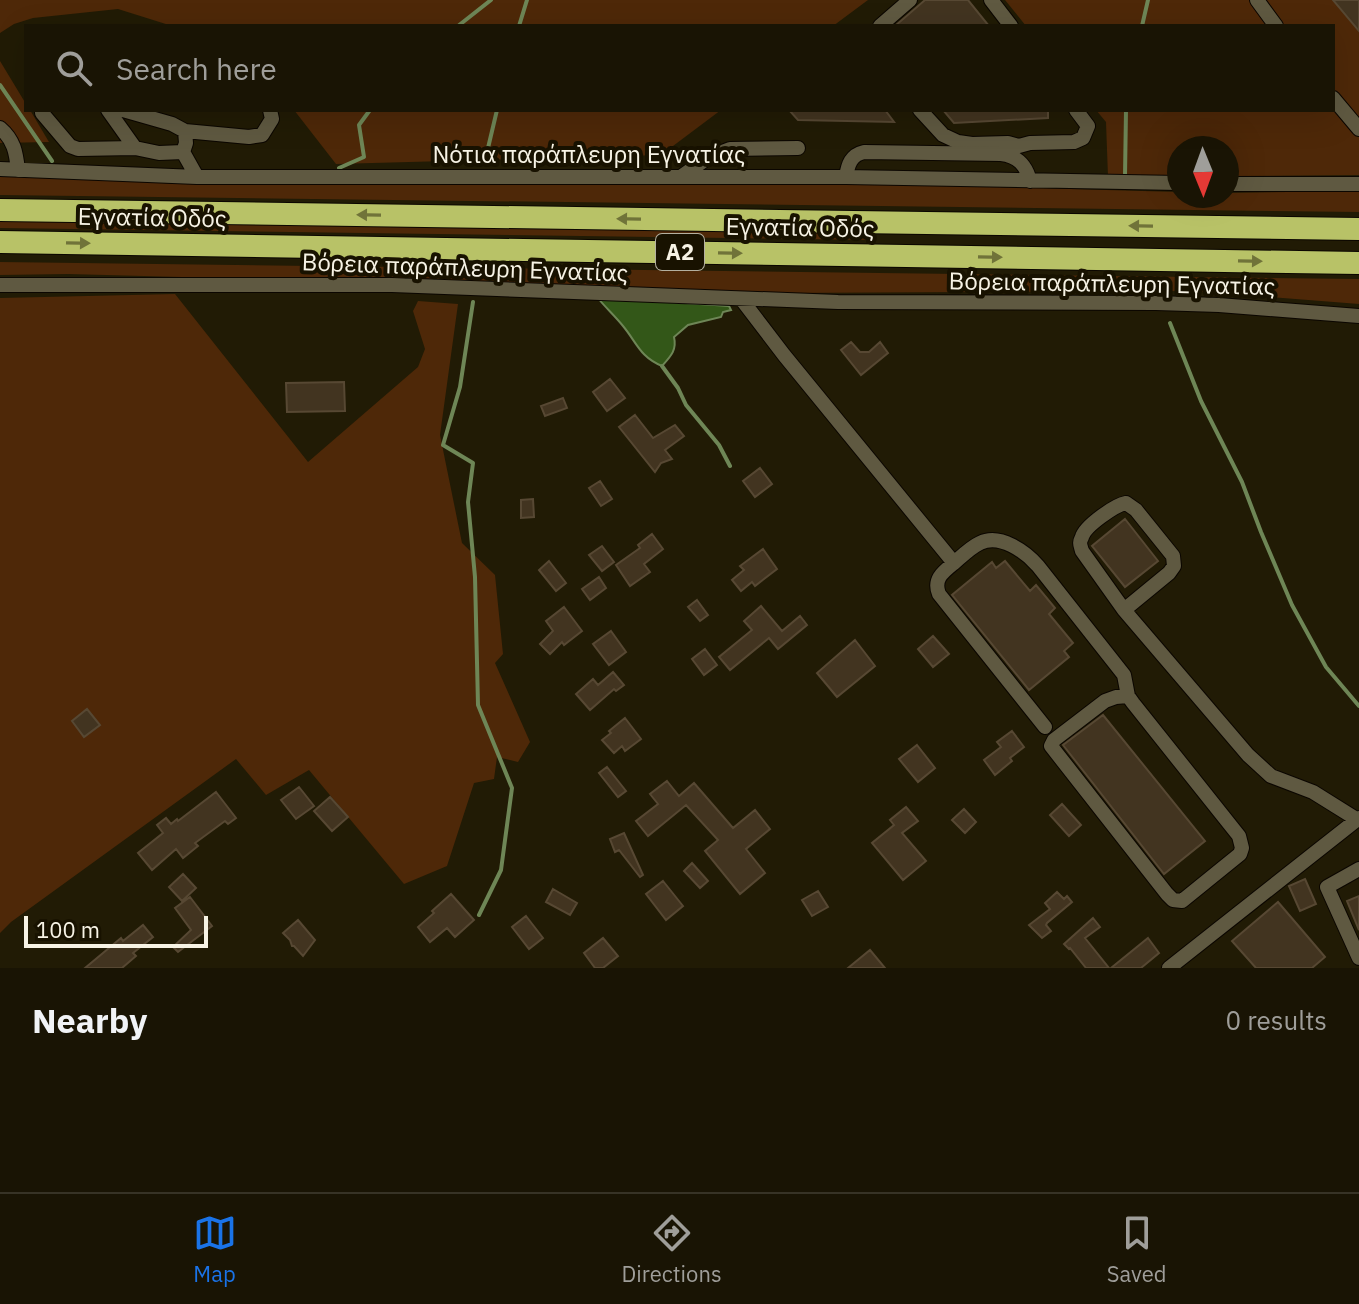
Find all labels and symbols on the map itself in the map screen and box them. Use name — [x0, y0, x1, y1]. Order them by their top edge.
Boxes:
north arrow — [1167, 136, 1239, 208]
street label: Νότια παράπλευρη Εγνατίας — [432, 138, 746, 170]
street label: Εγνατία Οδός — [77, 200, 227, 234]
one-way arrow — [356, 209, 381, 221]
street label: Εγνατία Οδός — [725, 210, 875, 244]
one-way arrow — [616, 213, 641, 225]
one-way arrow — [1128, 220, 1153, 232]
road number: Α2 — [656, 234, 704, 270]
one-way arrow — [66, 237, 91, 249]
street label: Βόρεια παράπλευρη Εγνατίας — [301, 245, 629, 289]
one-way arrow — [718, 247, 743, 259]
one-way arrow — [978, 251, 1003, 264]
one-way arrow — [1238, 255, 1263, 268]
street label: Βόρεια παράπλευρη Εγνατίας — [948, 264, 1276, 302]
scale bar — [24, 912, 208, 948]

